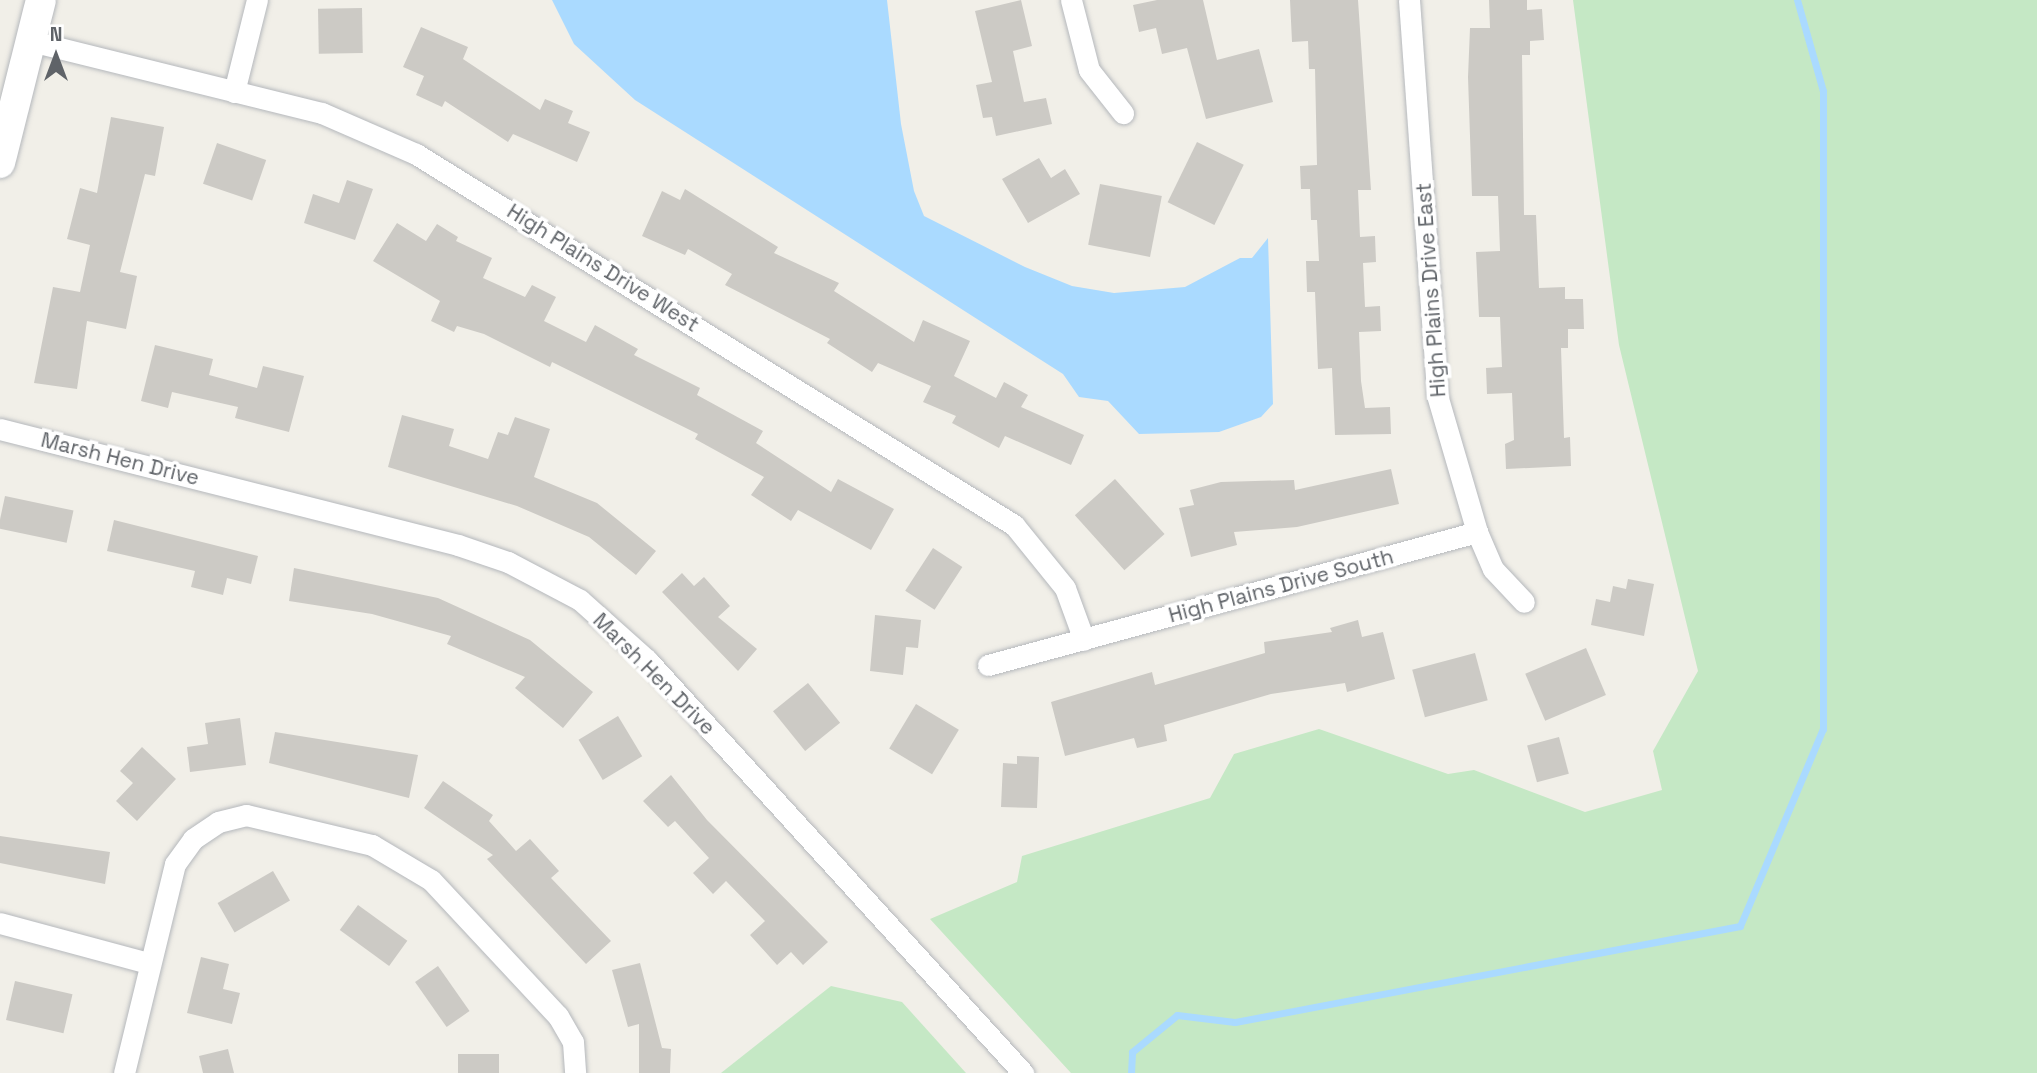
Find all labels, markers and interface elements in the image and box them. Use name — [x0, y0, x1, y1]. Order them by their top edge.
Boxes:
north arrow — [21, 21, 91, 91]
text: N — [50, 22, 62, 47]
street label: High Plains Drive East — [1411, 182, 1451, 398]
street label: High Plains Drive West — [502, 199, 704, 337]
street label: Marsh Hen Drive — [38, 427, 202, 491]
street label: High Plains Drive South — [1166, 544, 1396, 628]
street label: Marsh Hen Drive — [588, 608, 720, 740]

